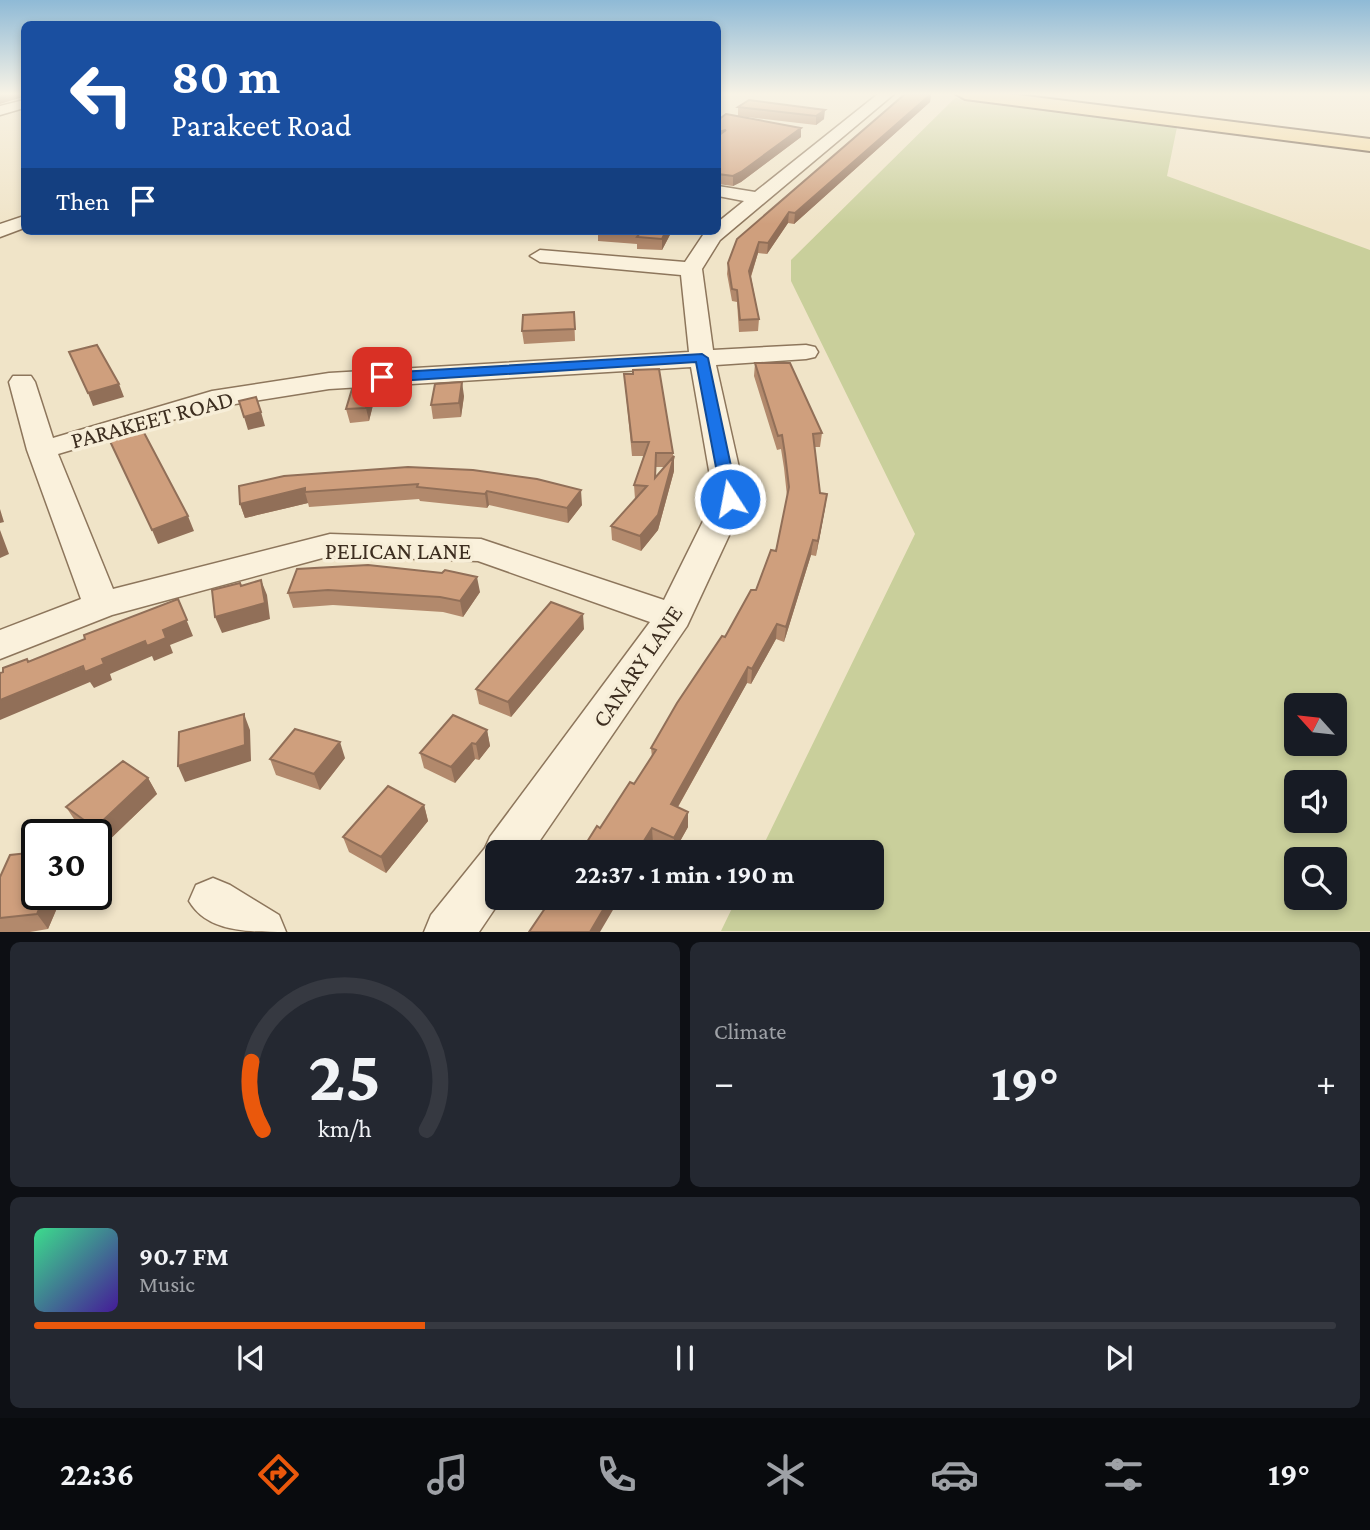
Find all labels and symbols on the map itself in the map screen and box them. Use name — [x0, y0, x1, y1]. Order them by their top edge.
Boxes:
pin — [352, 347, 412, 407]
street label: PARAKEET ROAD — [68, 384, 236, 454]
position arrow — [693, 462, 767, 536]
street label: PELICAN LANE — [325, 537, 471, 564]
street label: CANARY LANE — [586, 600, 688, 732]
north arrow — [1284, 693, 1348, 756]
speed limit sign: 30 — [21, 819, 112, 910]

